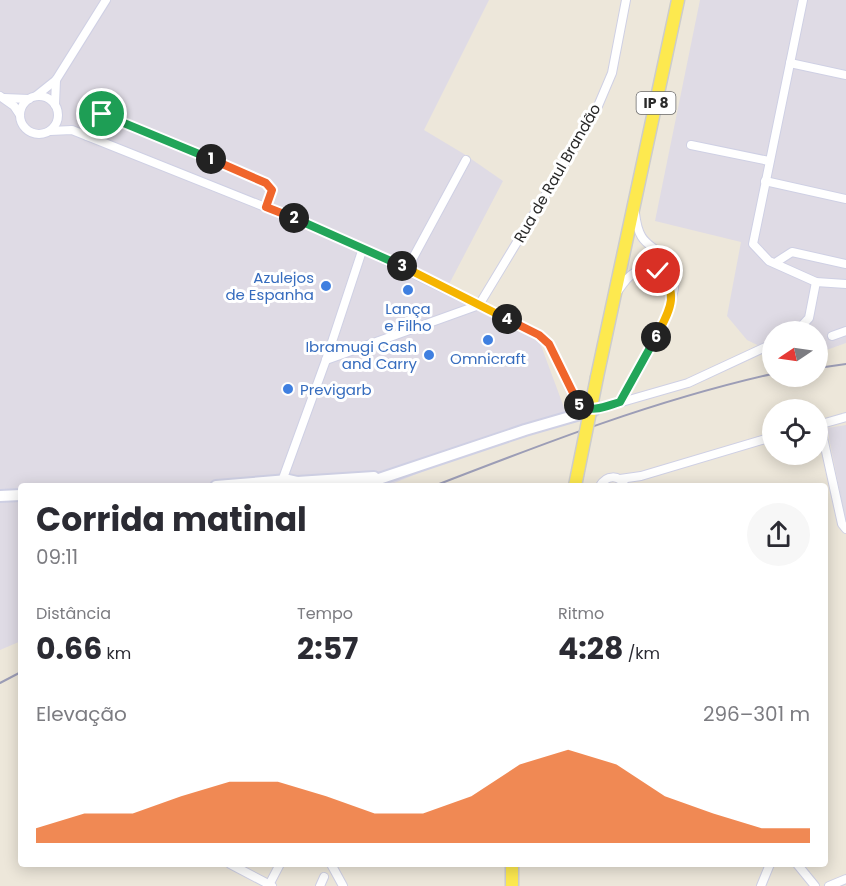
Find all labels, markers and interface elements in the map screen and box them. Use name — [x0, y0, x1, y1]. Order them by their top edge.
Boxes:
pin — [76, 88, 127, 139]
road number: IP 8 — [636, 92, 676, 114]
icon: arrive — [85, 97, 118, 130]
street label: Rua de Raul Brandão — [509, 100, 605, 246]
pin: 1 — [196, 144, 226, 174]
text: 1 — [208, 147, 214, 170]
pin: 2 — [279, 203, 309, 233]
text: 2 — [289, 206, 299, 229]
pin — [632, 245, 683, 296]
pin: 3 — [387, 251, 417, 281]
text: 3 — [397, 254, 407, 277]
icon: check — [641, 254, 674, 287]
place label: Azulejos de Espanha — [225, 267, 314, 305]
marker: Azulejos de Espanha — [319, 279, 333, 293]
marker: Lança e Filho — [401, 283, 415, 297]
place label: Lança e Filho — [384, 298, 432, 336]
pin: 4 — [492, 304, 522, 334]
text: 4 — [502, 307, 512, 330]
north arrow — [762, 321, 828, 387]
map controls — [762, 321, 828, 465]
pin: 6 — [641, 322, 671, 352]
text: 6 — [651, 325, 661, 348]
marker: Omnicraft — [481, 333, 495, 347]
place label: Ibramugi Cash and Carry — [305, 336, 418, 374]
marker: Ibramugi Cash and Carry — [422, 348, 436, 362]
place label: Omnicraft — [450, 348, 526, 369]
place label: Previgarb — [300, 379, 372, 400]
marker: Previgarb — [281, 382, 295, 396]
pin: 5 — [564, 390, 594, 420]
text: 5 — [574, 393, 584, 416]
button: locate — [762, 399, 828, 465]
text: Corrida matinal — [36, 496, 307, 543]
button: share — [747, 503, 810, 566]
text: 09:11 — [36, 543, 78, 571]
text: Distância — [36, 602, 111, 625]
text: Tempo — [297, 602, 353, 625]
text: Ritmo — [558, 602, 604, 625]
text: 0.66 — [36, 627, 102, 670]
text: 2:57 — [297, 627, 358, 670]
text: 4:28 — [558, 627, 623, 670]
text: km — [102, 642, 131, 665]
text: /km — [623, 642, 660, 665]
text: Elevação — [36, 700, 127, 728]
text: 296–301 m — [703, 700, 810, 728]

